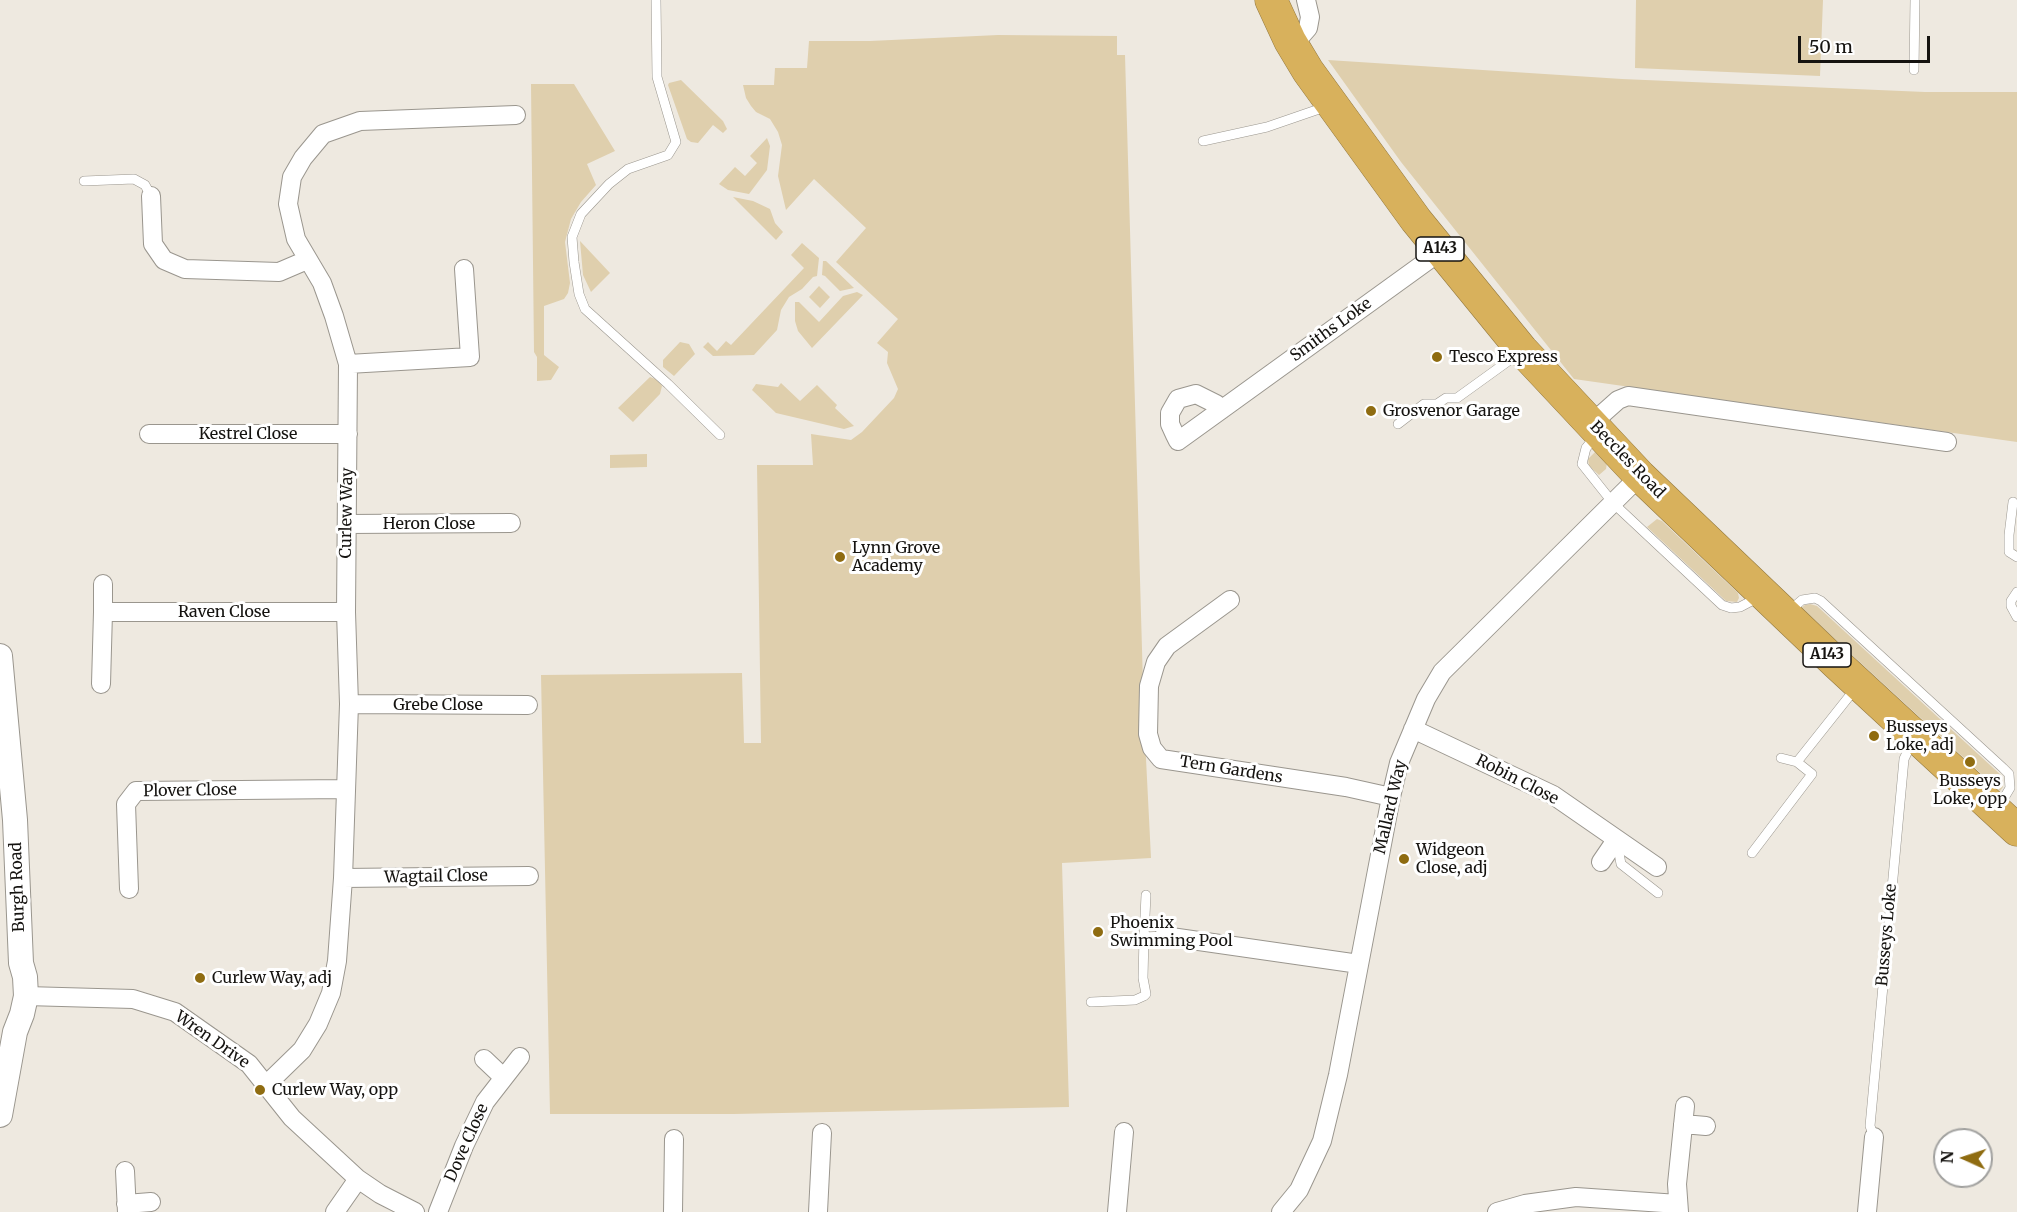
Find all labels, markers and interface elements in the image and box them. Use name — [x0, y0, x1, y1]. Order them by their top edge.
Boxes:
scale bar — [1801, 24, 1933, 62]
text: 50 m — [1809, 35, 1853, 58]
road number: A143 — [1416, 237, 1464, 261]
street label: Smiths Loke — [1287, 294, 1375, 366]
place label: Tesco Express — [1449, 347, 1558, 367]
marker: Tesco Express — [1430, 350, 1444, 364]
place label: Grosvenor Garage — [1383, 401, 1520, 421]
marker: Grosvenor Garage — [1364, 404, 1378, 418]
street label: Beccles Road — [1586, 418, 1668, 502]
street label: Kestrel Close — [199, 424, 297, 444]
street label: Curlew Way — [337, 468, 357, 558]
street label: Heron Close — [383, 514, 475, 534]
place label: Lynn Grove Academy — [852, 538, 940, 576]
marker: Lynn Grove Academy — [833, 550, 847, 564]
street label: Raven Close — [178, 602, 270, 622]
road number: A143 — [1803, 643, 1851, 667]
street label: Grebe Close — [393, 695, 483, 715]
place label: Busseys Loke, adj — [1886, 717, 1954, 755]
marker: Busseys Loke, adj — [1867, 729, 1881, 743]
street label: Robin Close — [1472, 751, 1562, 809]
street label: Tern Gardens — [1178, 752, 1284, 788]
marker: Busseys Loke, opp — [1963, 755, 1977, 769]
street label: Mallard Way — [1371, 758, 1411, 856]
place label: Busseys Loke, opp — [1933, 771, 2007, 809]
street label: Plover Close — [143, 781, 237, 801]
place label: Widgeon Close, adj — [1416, 840, 1488, 878]
street label: Burgh Road — [7, 842, 29, 932]
marker: Widgeon Close, adj — [1397, 852, 1411, 866]
street label: Wagtail Close — [384, 866, 488, 888]
street label: Busseys Loke — [1873, 883, 1901, 987]
place label: Phoenix Swimming Pool — [1110, 913, 1233, 951]
marker: Phoenix Swimming Pool — [1091, 925, 1105, 939]
place label: Curlew Way, adj — [212, 968, 332, 988]
marker: Curlew Way, adj — [193, 971, 207, 985]
street label: Wren Drive — [171, 1007, 253, 1073]
place label: Curlew Way, opp — [272, 1080, 398, 1100]
marker: Curlew Way, opp — [253, 1083, 267, 1097]
street label: Dove Close — [441, 1101, 493, 1185]
north arrow — [1933, 1128, 1993, 1188]
text: N — [1937, 1150, 1957, 1164]

